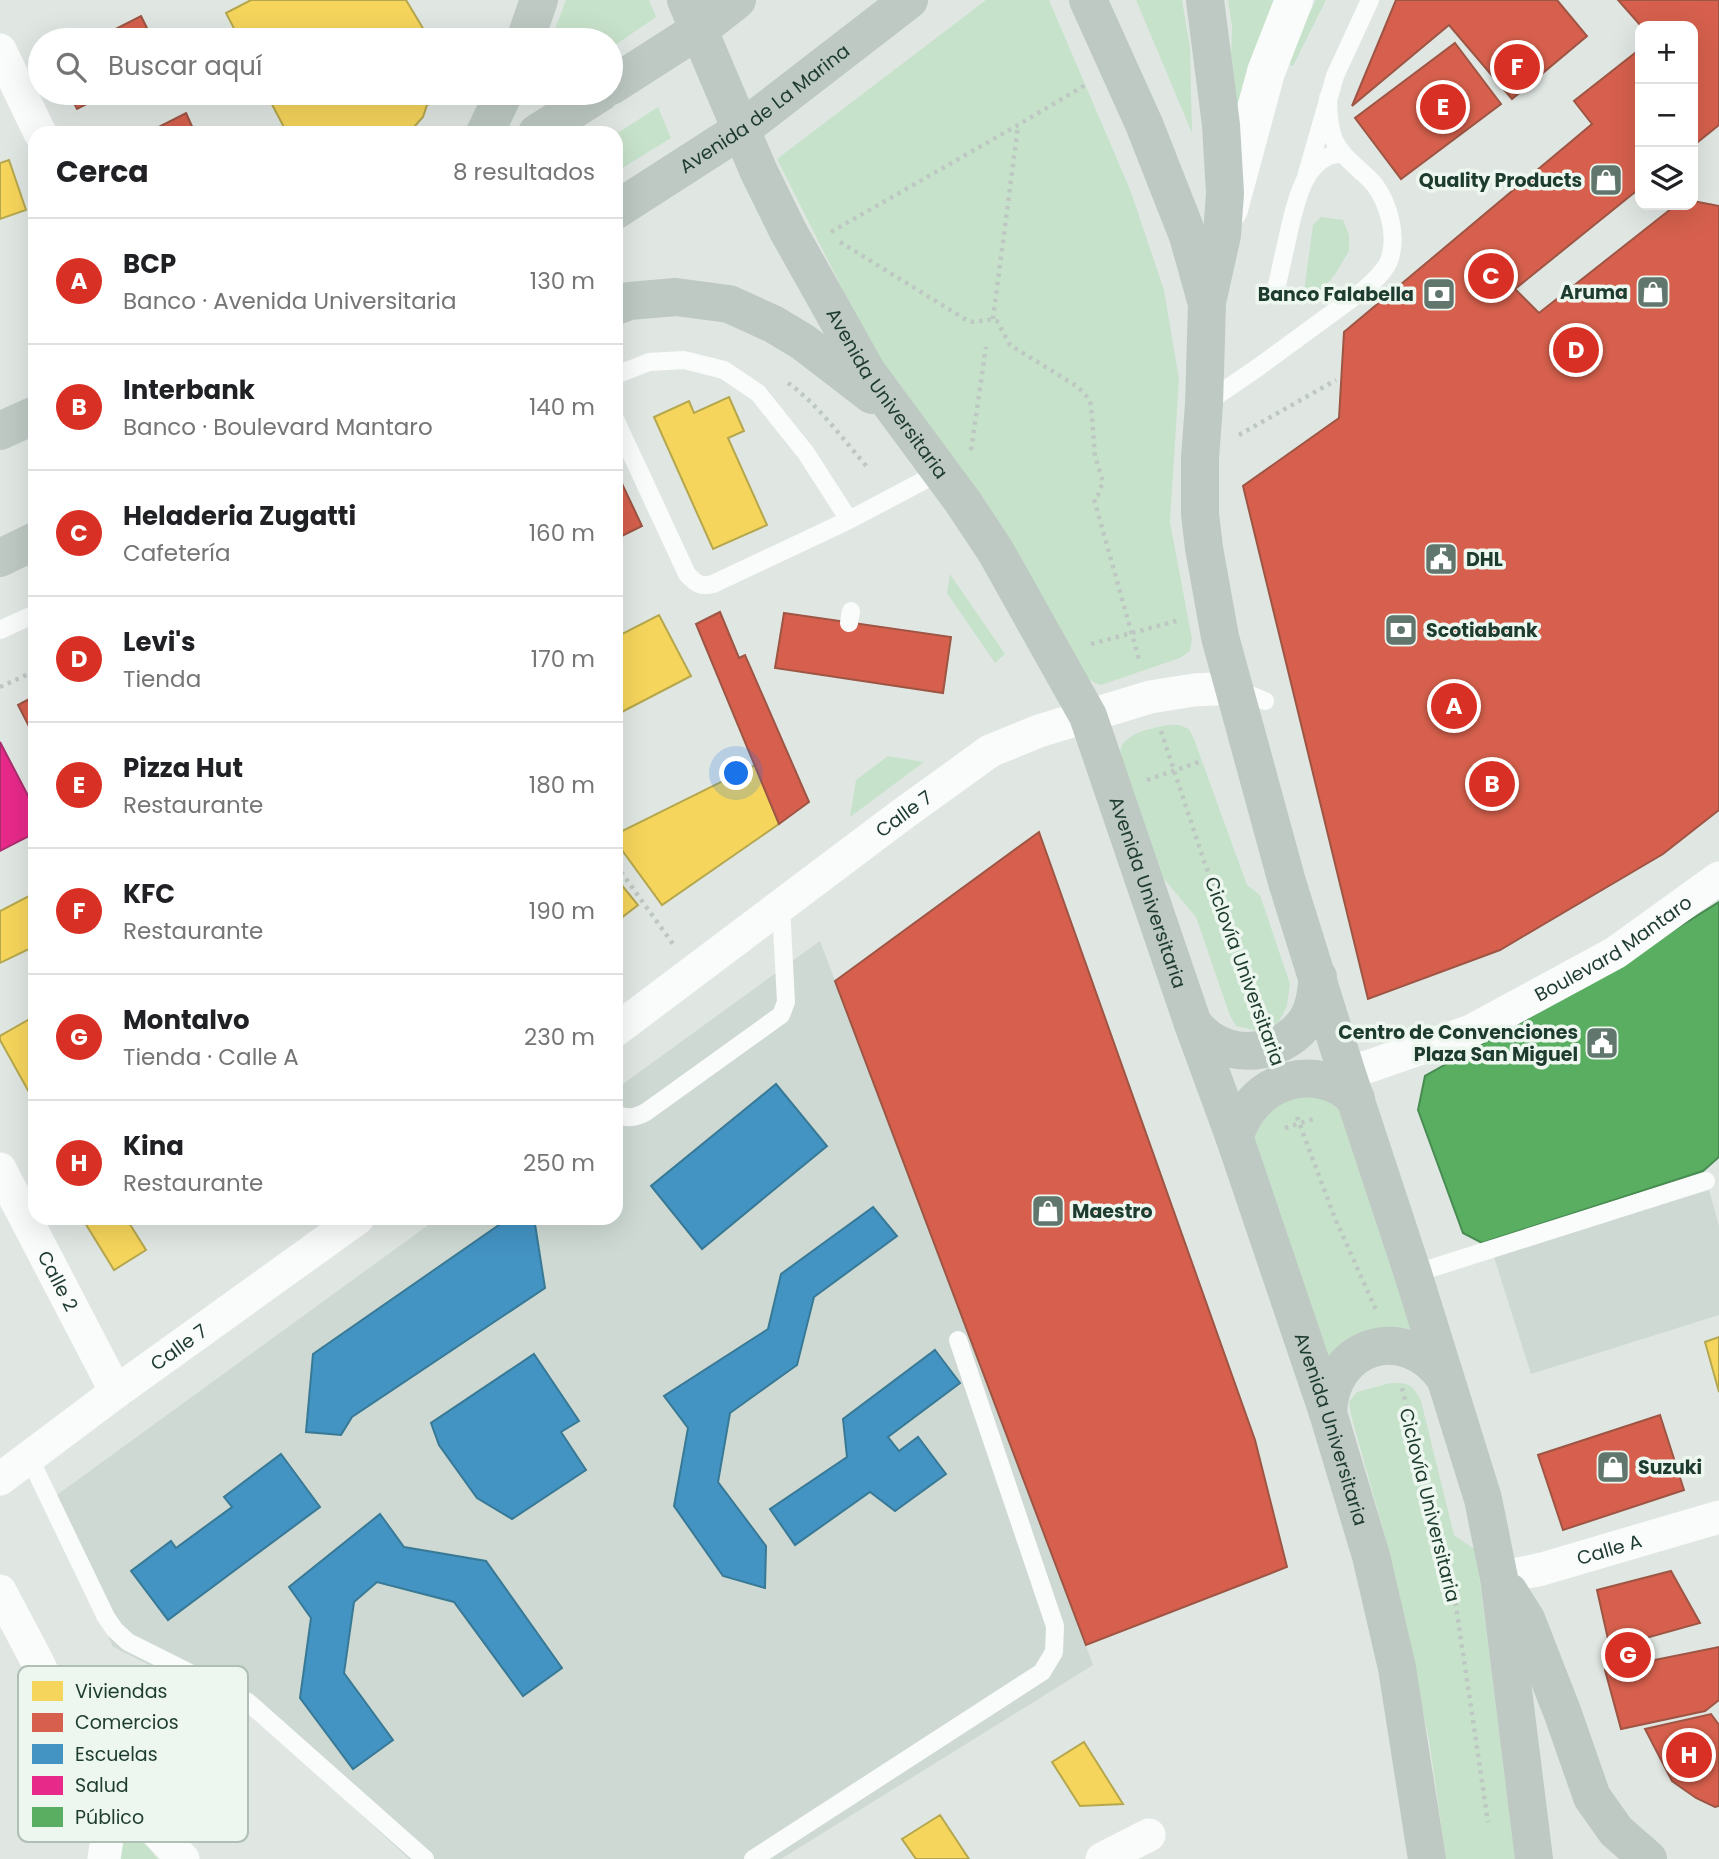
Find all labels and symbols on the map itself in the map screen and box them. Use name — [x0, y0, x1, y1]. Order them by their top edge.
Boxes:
street label: Avenida de La Marina — [674, 38, 856, 180]
pin: F — [1494, 41, 1540, 93]
pin: E — [1420, 81, 1466, 133]
shop icon: Quality Products — [1587, 161, 1625, 199]
place label: Quality Products — [1419, 167, 1582, 194]
pin: C — [1468, 250, 1514, 302]
shop icon: Aruma — [1634, 273, 1672, 311]
bank icon: Banco Falabella — [1420, 275, 1458, 313]
place label: Aruma — [1560, 279, 1628, 306]
place label: Banco Falabella — [1258, 281, 1414, 308]
street label: Avenida Universitaria — [820, 303, 954, 484]
pin: D — [1553, 324, 1599, 376]
public building icon: DHL — [1422, 540, 1460, 578]
place label: DHL — [1466, 546, 1503, 573]
bank icon: Scotiabank — [1382, 611, 1420, 649]
place label: Scotiabank — [1426, 617, 1538, 644]
pin: A — [1431, 680, 1477, 732]
your location — [719, 756, 753, 790]
pin: B — [1469, 758, 1515, 810]
street label: Calle 7 — [870, 784, 938, 844]
street label: Avenida Universitaria — [1102, 793, 1193, 992]
street label: Ciclovía Universitaria — [1198, 873, 1291, 1069]
street label: Boulevard Mantaro — [1530, 889, 1697, 1008]
place label: Centro de Convenciones Plaza San Miguel — [1338, 1019, 1578, 1068]
public building icon: Centro de Convenciones Plaza San Miguel — [1583, 1024, 1621, 1062]
shop icon: Maestro — [1029, 1192, 1067, 1230]
place label: Maestro — [1072, 1198, 1153, 1225]
street label: Calle 2 — [31, 1246, 85, 1316]
street label: Calle 7 — [145, 1318, 213, 1377]
street label: Avenida Universitaria — [1288, 1329, 1374, 1529]
street label: Ciclovía Universitaria — [1392, 1405, 1467, 1605]
shop icon: Suzuki — [1594, 1448, 1632, 1486]
place label: Suzuki — [1638, 1454, 1702, 1481]
street label: Calle A — [1574, 1527, 1645, 1572]
pin: G — [1605, 1629, 1651, 1681]
legend — [18, 1666, 248, 1842]
text: Viviendas — [75, 1678, 167, 1705]
text: Comercios — [75, 1709, 179, 1736]
pin: H — [1666, 1729, 1712, 1781]
text: Escuelas — [75, 1741, 158, 1768]
text: Salud — [75, 1772, 129, 1799]
text: Público — [75, 1804, 144, 1831]

